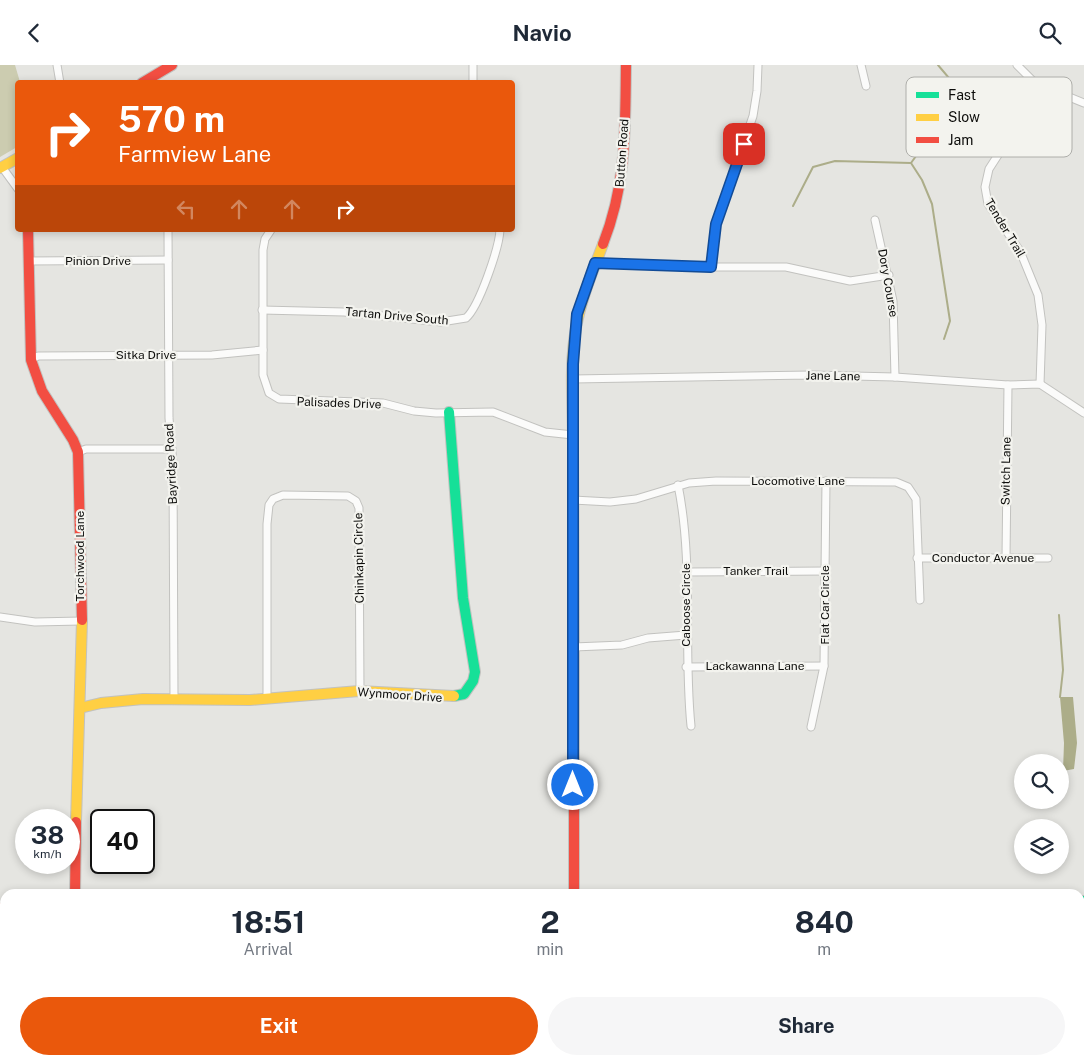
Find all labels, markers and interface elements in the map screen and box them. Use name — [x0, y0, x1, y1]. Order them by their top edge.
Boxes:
icon: back — [20, 19, 48, 47]
icon: search — [1036, 19, 1064, 47]
text: Navio — [512, 20, 572, 46]
legend — [906, 77, 1072, 157]
text: Fast — [948, 87, 976, 103]
text: 570 m — [118, 99, 225, 140]
icon: right — [35, 100, 100, 165]
text: Slow — [948, 109, 980, 125]
street label: Button Road — [613, 118, 631, 188]
pin — [723, 123, 765, 165]
icon: arrive — [730, 130, 758, 158]
text: Jam — [948, 132, 973, 148]
text: Farmview Lane — [118, 141, 271, 167]
icon: left — [172, 195, 200, 223]
icon: ahead — [225, 195, 253, 223]
icon: ahead — [278, 195, 306, 223]
icon: right — [331, 195, 359, 223]
street label: Tender Trail — [982, 196, 1028, 260]
street label: Dory Course — [875, 248, 901, 318]
street label: Pinion Drive — [65, 254, 131, 268]
street label: Tartan Drive South — [345, 305, 449, 327]
street label: Sitka Drive — [116, 348, 176, 362]
street label: Jane Lane — [805, 369, 861, 383]
street label: Palisades Drive — [296, 395, 382, 411]
street label: Bayridge Road — [162, 423, 180, 505]
street label: Switch Lane — [998, 437, 1014, 505]
street label: Locomotive Lane — [751, 474, 845, 488]
street label: Torchwood Lane — [73, 510, 87, 601]
street label: Chinkapin Circle — [351, 512, 367, 604]
street label: Conductor Avenue — [932, 551, 1034, 565]
street label: Caboose Circle — [679, 563, 693, 647]
street label: Tanker Trail — [723, 564, 789, 578]
street label: Flat Car Circle — [818, 565, 832, 645]
street label: Lackawanna Lane — [705, 659, 805, 673]
street label: Wynmoor Drive — [357, 685, 443, 705]
map controls — [1014, 754, 1069, 874]
button: search — [1014, 754, 1069, 809]
position arrow — [546, 758, 598, 810]
speed limit sign: 40 — [90, 809, 155, 874]
button: layers — [1014, 819, 1069, 874]
text: 38 — [31, 820, 64, 850]
text: km/h — [33, 847, 62, 861]
text: 18:51 — [231, 904, 305, 940]
text: 2 — [541, 904, 560, 940]
text: 840 — [795, 904, 854, 940]
text: Arrival — [244, 940, 293, 959]
text: min — [536, 940, 564, 959]
text: m — [817, 940, 831, 959]
button: Exit — [20, 997, 538, 1055]
button: Share — [548, 997, 1065, 1055]

